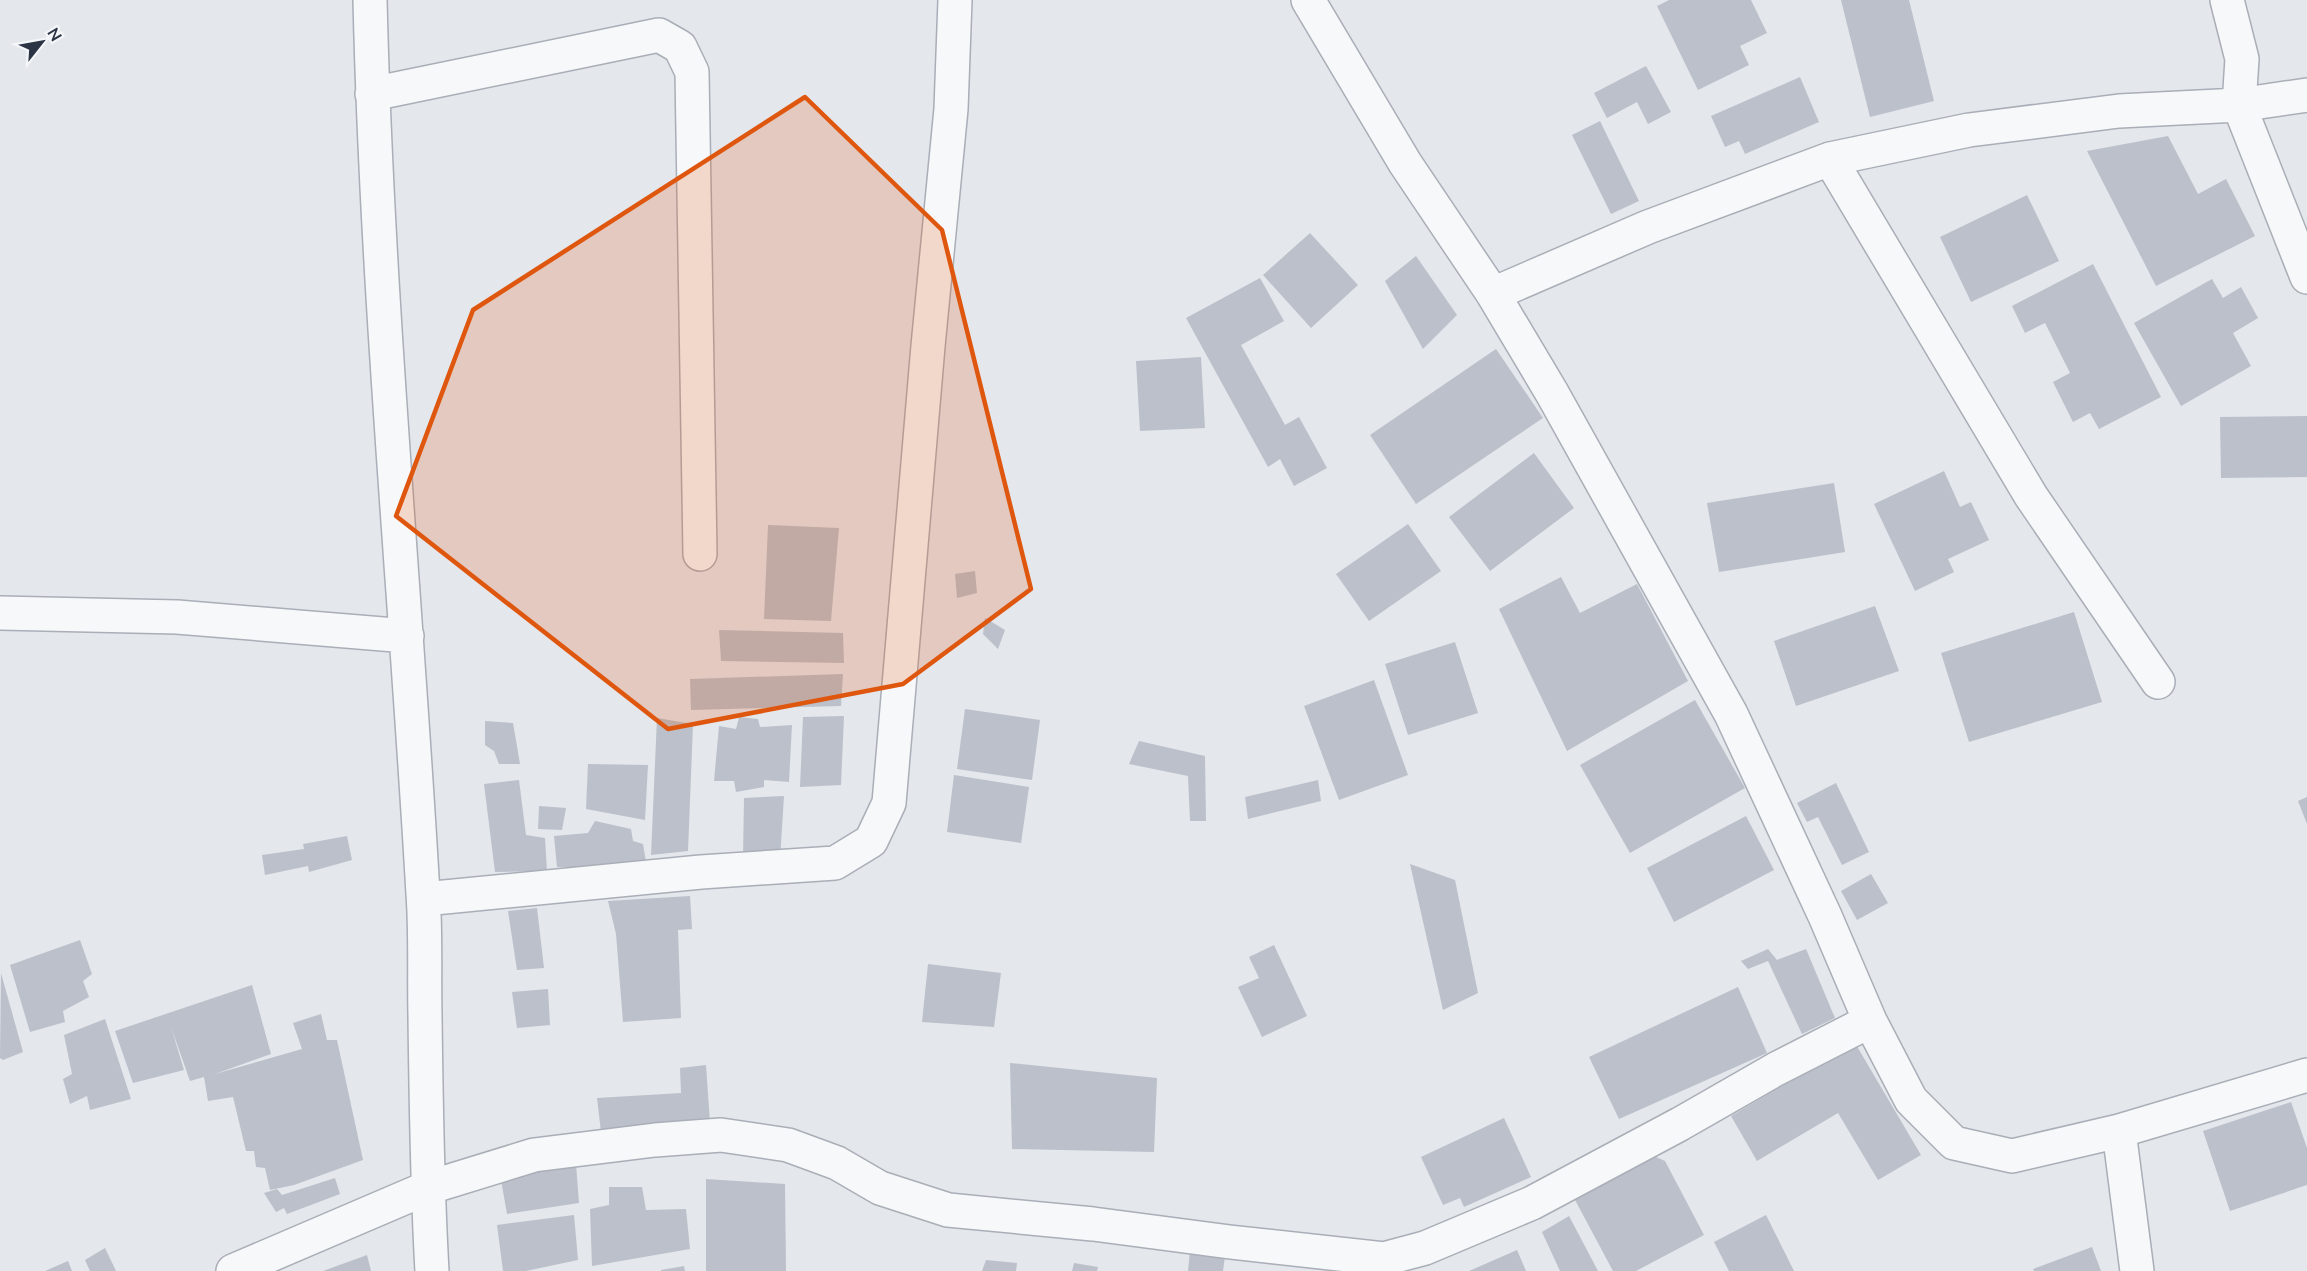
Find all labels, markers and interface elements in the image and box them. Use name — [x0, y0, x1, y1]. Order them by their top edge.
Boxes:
north arrow — [12, 12, 72, 72]
text: N — [41, 24, 67, 46]

